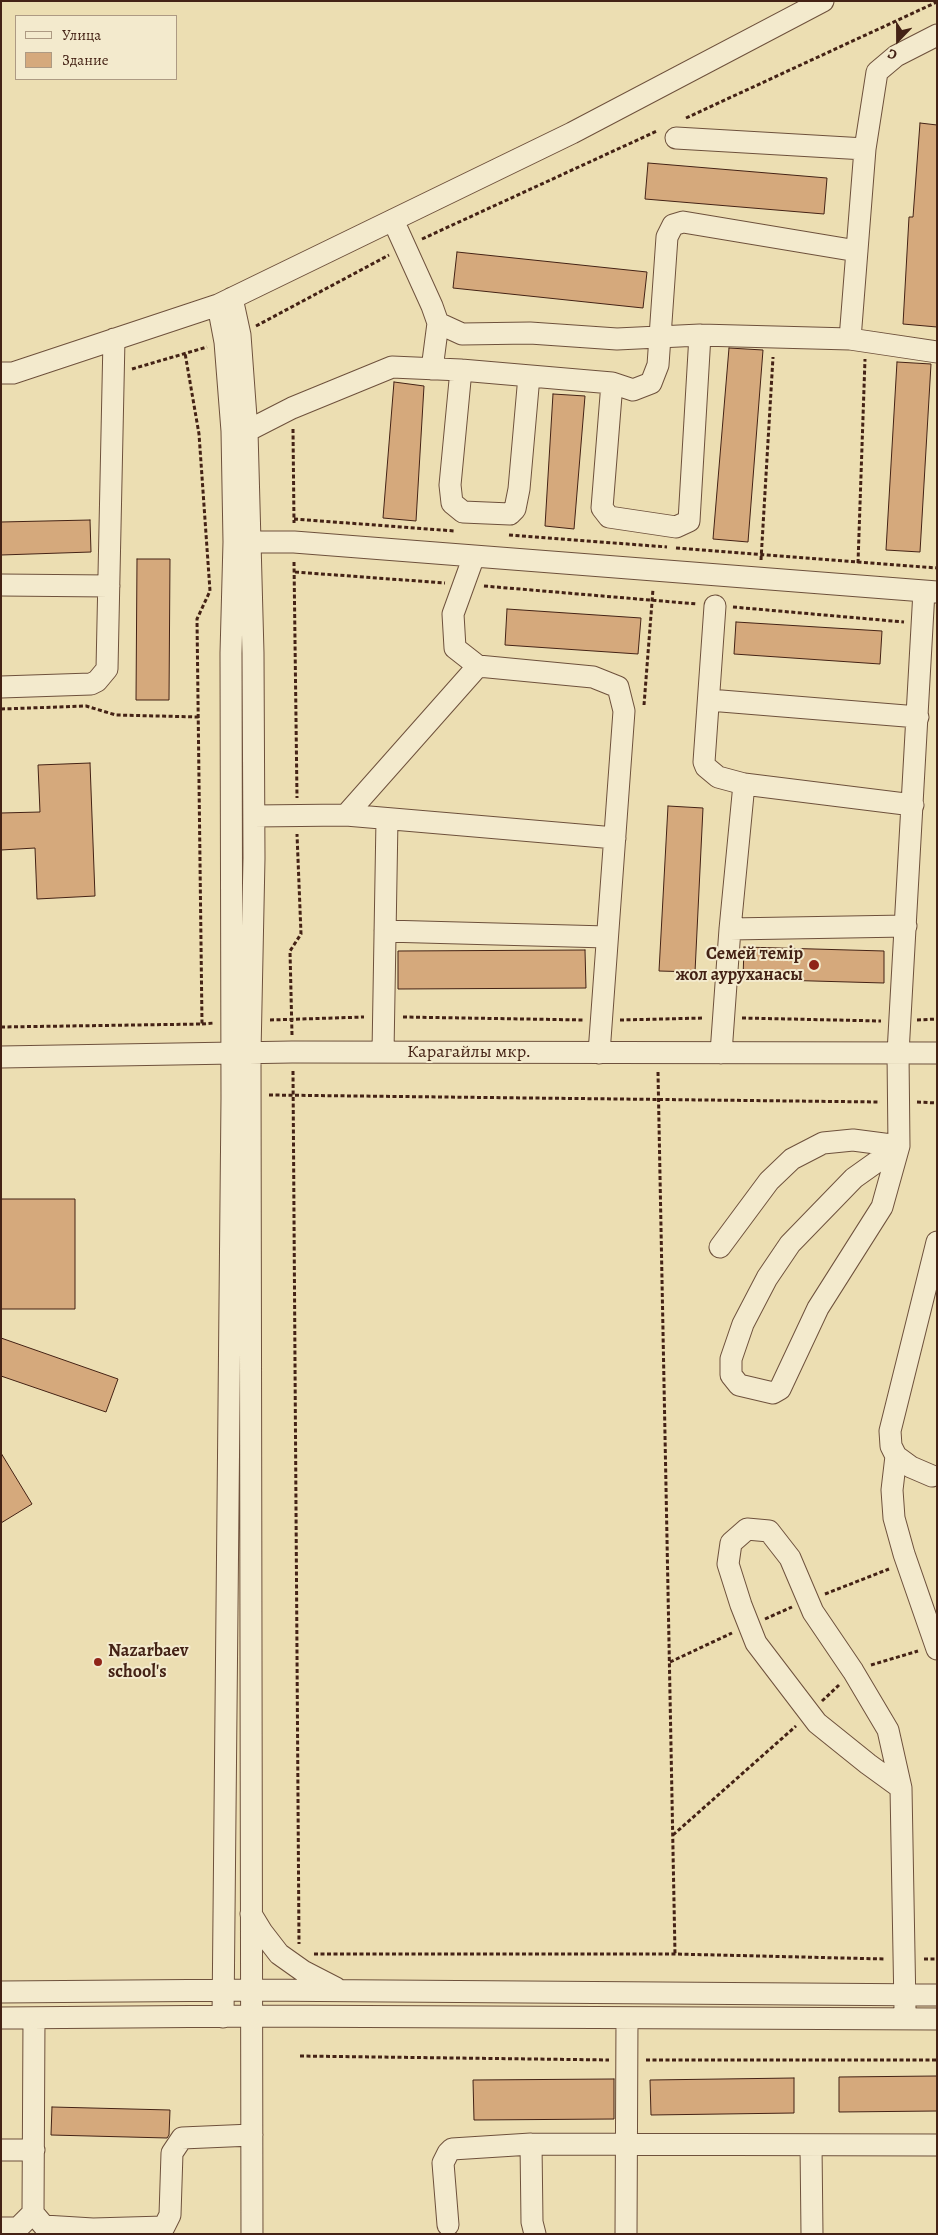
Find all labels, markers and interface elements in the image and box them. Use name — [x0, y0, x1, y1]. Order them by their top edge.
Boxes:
legend — [15, 15, 178, 80]
north arrow — [873, 15, 923, 65]
text: Улица — [62, 25, 101, 45]
text: С — [885, 44, 900, 65]
text: Здание — [62, 50, 109, 70]
place label: Семей темір жол ауруханасы — [676, 944, 803, 986]
marker: Семей темір жол ауруханасы — [807, 958, 821, 972]
street label: Карагайлы мкр. — [407, 1042, 531, 1064]
place label: Nazarbaev school's — [108, 1641, 188, 1684]
marker: Nazarbaev school's — [92, 1656, 104, 1668]

